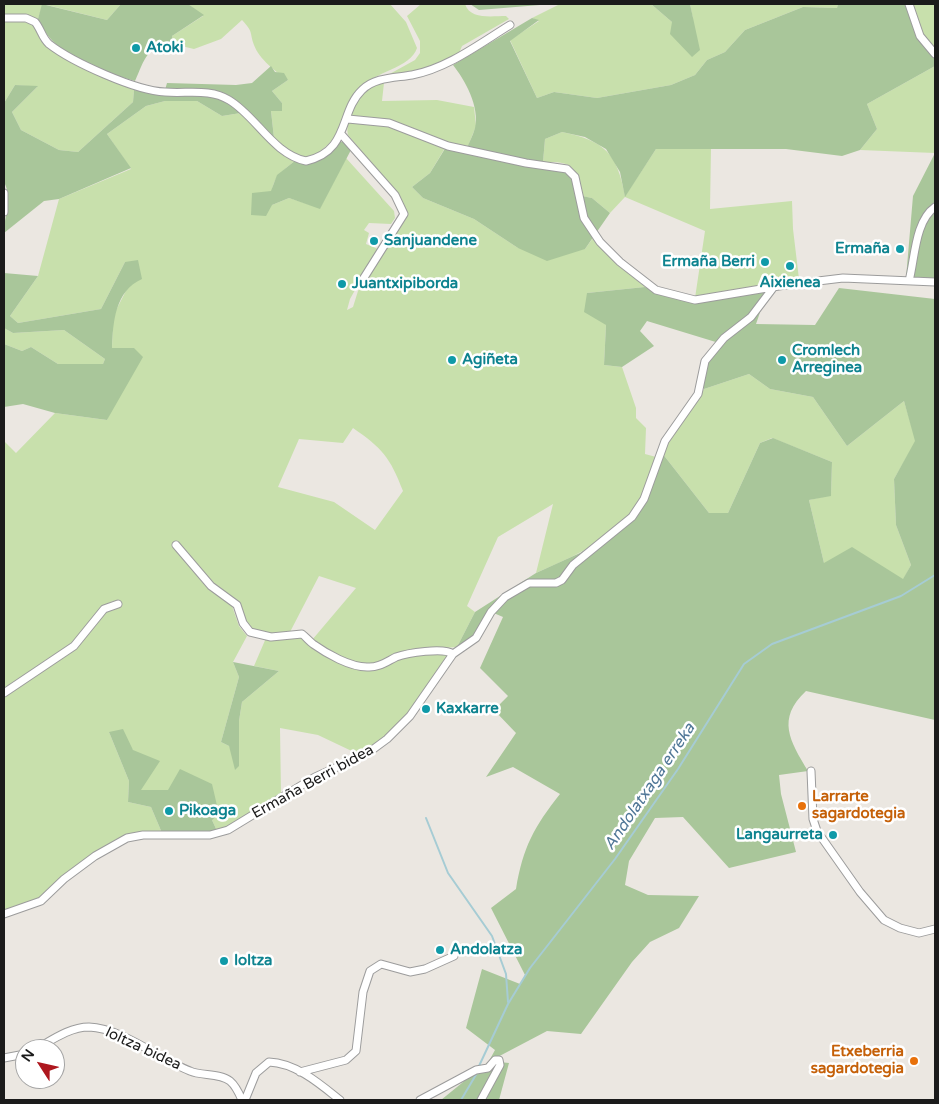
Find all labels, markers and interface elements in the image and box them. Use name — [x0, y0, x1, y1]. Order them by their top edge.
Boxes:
place label: Atoki — [146, 39, 183, 57]
marker: Atoki — [130, 42, 142, 54]
place label: Sanjuandene — [384, 232, 477, 250]
marker: Sanjuandene — [368, 235, 380, 247]
place label: Ermaña — [835, 240, 890, 258]
marker: Ermaña — [894, 243, 906, 255]
place label: Ermaña Berri — [662, 253, 755, 271]
marker: Ermaña Berri — [759, 256, 771, 268]
marker: Aixienea — [784, 260, 796, 272]
place label: Aixienea — [759, 274, 821, 292]
place label: Juantxipiborda — [352, 275, 458, 293]
marker: Juantxipiborda — [336, 278, 348, 290]
place label: Cromlech Arreginea — [792, 342, 862, 377]
place label: Agiñeta — [462, 351, 518, 369]
marker: Agiñeta — [446, 354, 458, 366]
marker: Cromlech Arreginea — [776, 354, 788, 366]
place label: Kaxkarre — [436, 700, 499, 718]
marker: Kaxkarre — [420, 703, 432, 715]
water label: Andolatxaga erreka — [600, 720, 700, 854]
street label: Ermaña Berri bidea — [249, 741, 377, 823]
place label: Larrarte sagardotegia — [812, 788, 905, 823]
marker: Larrarte sagardotegia — [796, 800, 808, 812]
place label: Pikoaga — [179, 802, 236, 820]
marker: Pikoaga — [163, 805, 175, 817]
place label: Langaurreta — [736, 826, 823, 844]
marker: Langaurreta — [827, 829, 839, 841]
place label: Andolatza — [450, 941, 522, 959]
marker: Andolatza — [434, 944, 446, 956]
place label: Ioltza — [234, 952, 273, 970]
marker: Ioltza — [218, 955, 230, 967]
street label: Ioltza bidea — [102, 1024, 184, 1074]
north arrow — [15, 1039, 65, 1089]
place label: Etxeberria sagardotegia — [811, 1043, 904, 1078]
text: N — [18, 1046, 38, 1065]
marker: Etxeberria sagardotegia — [908, 1055, 920, 1067]

